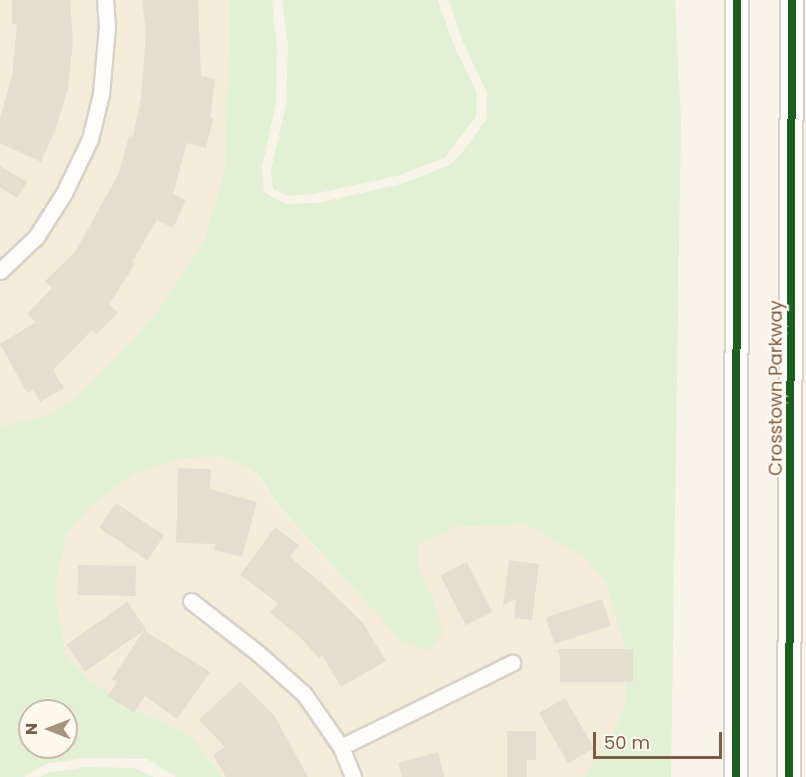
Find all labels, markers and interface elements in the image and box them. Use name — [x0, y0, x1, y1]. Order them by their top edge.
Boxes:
street label: Crosstown Parkway — [765, 300, 787, 476]
north arrow — [18, 699, 78, 759]
scale bar — [596, 720, 725, 758]
text: N — [20, 723, 43, 735]
text: 50 m — [604, 730, 650, 755]

